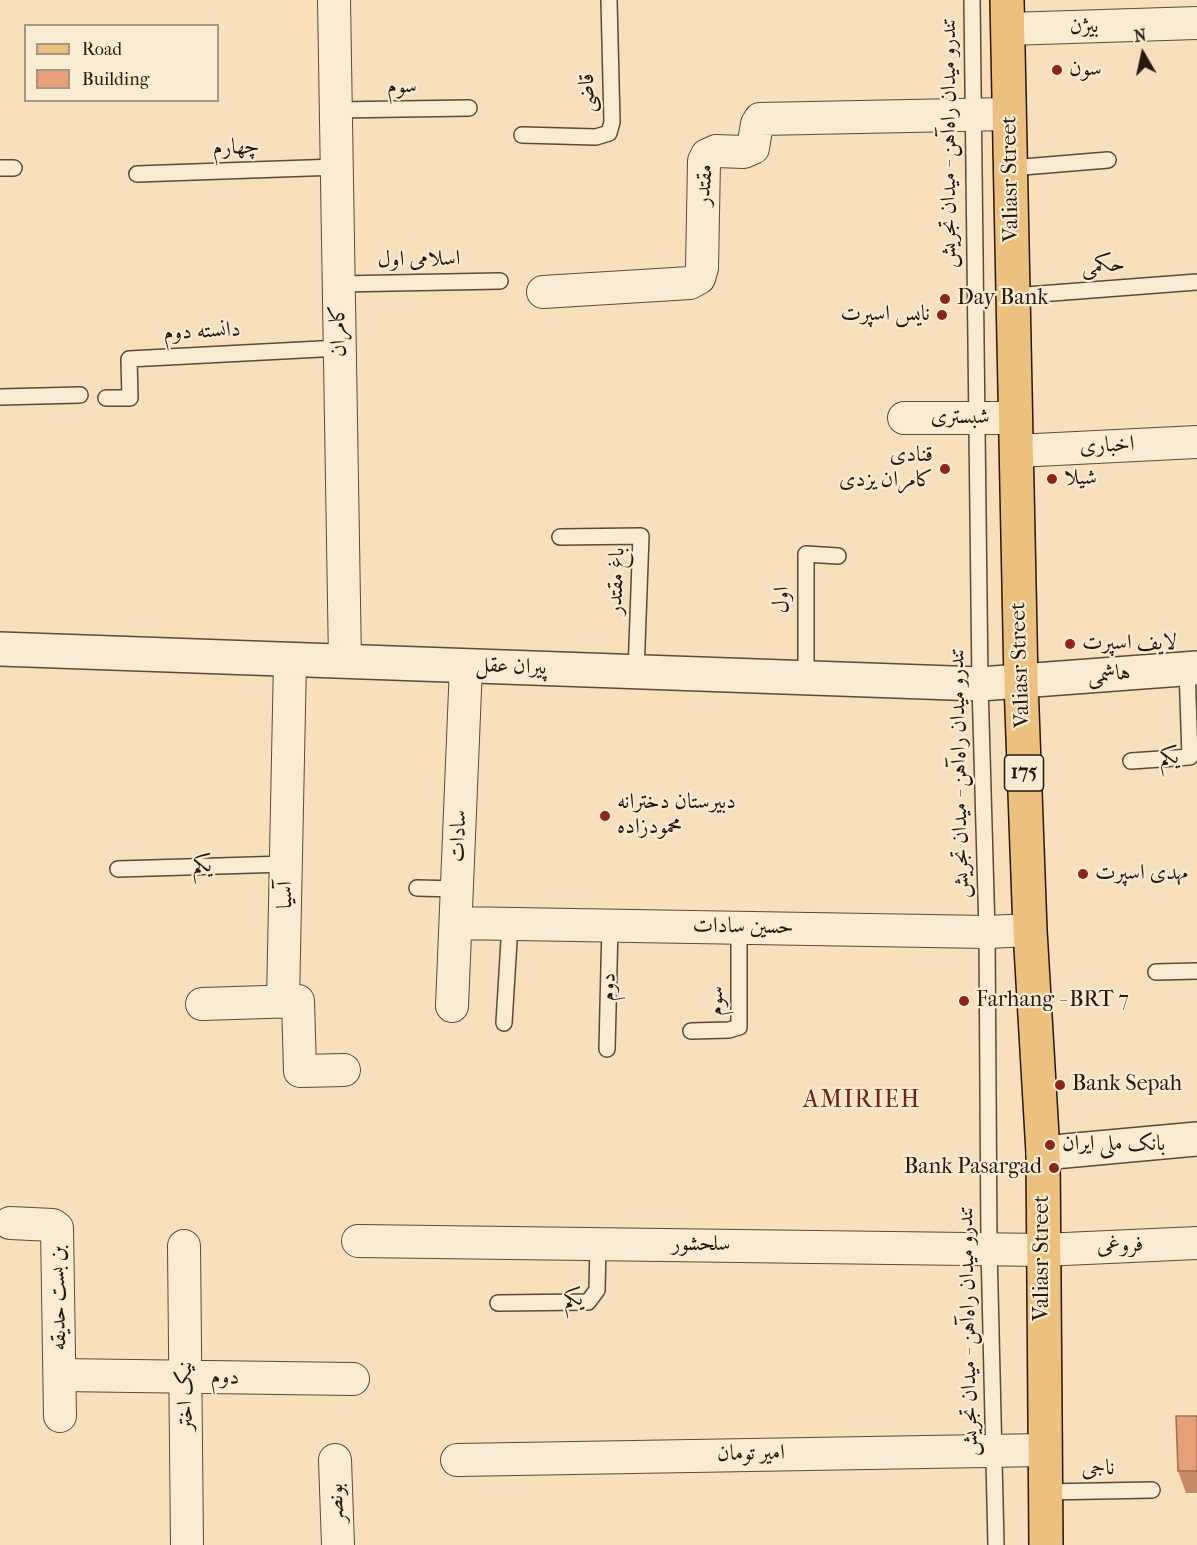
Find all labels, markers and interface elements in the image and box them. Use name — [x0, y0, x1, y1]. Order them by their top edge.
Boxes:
street label: بیژن — [1069, 13, 1099, 41]
street label: تندرو میدان راه‌آهن - میدان تجریش — [937, 18, 963, 268]
legend — [24, 24, 219, 102]
north arrow — [1113, 24, 1173, 84]
text: N — [1133, 25, 1148, 46]
text: Road — [82, 39, 122, 60]
place label: سون — [1069, 57, 1102, 83]
marker: سون — [1050, 63, 1064, 77]
text: Building — [82, 69, 149, 90]
street label: قاضی — [574, 73, 602, 113]
street label: سوم — [387, 74, 417, 100]
street label: Valiasr Street — [997, 116, 1025, 242]
street label: چهارم — [212, 134, 260, 162]
street label: مقتدر — [690, 163, 720, 207]
street label: اسلامی اول — [377, 246, 461, 274]
street label: حکمی — [1080, 251, 1126, 281]
place label: Day Bank — [957, 286, 1049, 312]
marker: Day Bank — [938, 292, 952, 306]
place label: نایس اسپرت — [840, 302, 930, 328]
street label: کامران — [325, 305, 353, 357]
marker: نایس اسپرت — [935, 308, 949, 322]
street label: دانسته دوم — [163, 317, 241, 347]
street label: شبستری — [930, 405, 990, 431]
street label: اخباری — [1079, 431, 1135, 461]
place label: قنادی کامران یزدی — [839, 443, 933, 494]
marker: قنادی کامران یزدی — [938, 462, 952, 476]
place label: شیلا — [1064, 466, 1097, 492]
marker: شیلا — [1045, 472, 1059, 486]
street label: باغ مقتدر — [603, 547, 631, 615]
street label: اول — [770, 587, 796, 613]
street label: Valiasr Street — [1006, 602, 1036, 728]
place label: لایف اسپرت — [1082, 631, 1177, 657]
marker: لایف اسپرت — [1063, 637, 1077, 651]
street label: تندرو میدان راه‌آهن - میدان تجریش — [945, 647, 975, 899]
street label: پیران عقل — [475, 653, 547, 681]
street label: هاشمی — [1086, 660, 1132, 690]
street label: یکم — [1158, 744, 1180, 772]
road number: 175 — [1004, 755, 1044, 791]
place label: دبیرستان دخترانه محمودزاده — [617, 790, 736, 842]
street label: سادات — [445, 809, 473, 863]
marker: دبیرستان دخترانه محمودزاده — [598, 809, 612, 823]
street label: یکم — [192, 852, 212, 880]
place label: مهدی اسپرت — [1095, 861, 1188, 887]
marker: مهدی اسپرت — [1076, 867, 1090, 881]
street label: آسیا — [273, 881, 299, 909]
street label: حسین سادات — [692, 913, 794, 941]
street label: دوم — [596, 972, 622, 1002]
street label: سوم — [704, 986, 730, 1016]
place label: Farhang - BRT 7 — [976, 988, 1129, 1014]
marker: Farhang - BRT 7 — [957, 994, 971, 1008]
place label: Bank Sepah — [1072, 1072, 1182, 1098]
marker: Bank Sepah — [1053, 1078, 1067, 1092]
district label: AMIRIEH — [803, 1087, 921, 1115]
place label: بانک ملی ایران — [1062, 1132, 1165, 1158]
marker: بانک ملی ایران — [1043, 1138, 1057, 1152]
place label: Bank Pasargad — [904, 1155, 1042, 1181]
marker: Bank Pasargad — [1047, 1161, 1061, 1175]
street label: Valiasr Street — [1030, 1195, 1056, 1321]
street label: تندرو میدان راه‌آهن - میدان تجریش — [954, 1205, 984, 1457]
street label: سلحشور — [671, 1232, 731, 1258]
street label: فروغی — [1096, 1232, 1144, 1260]
street label: بن بست حدیقه — [45, 1245, 73, 1351]
street label: یکم — [562, 1286, 584, 1314]
street label: نیک اختر — [172, 1361, 200, 1431]
street label: دوم — [210, 1365, 240, 1391]
street label: امیر تومان — [717, 1440, 785, 1468]
street label: ناجی — [1081, 1456, 1115, 1482]
street label: بونصر — [323, 1483, 351, 1523]

